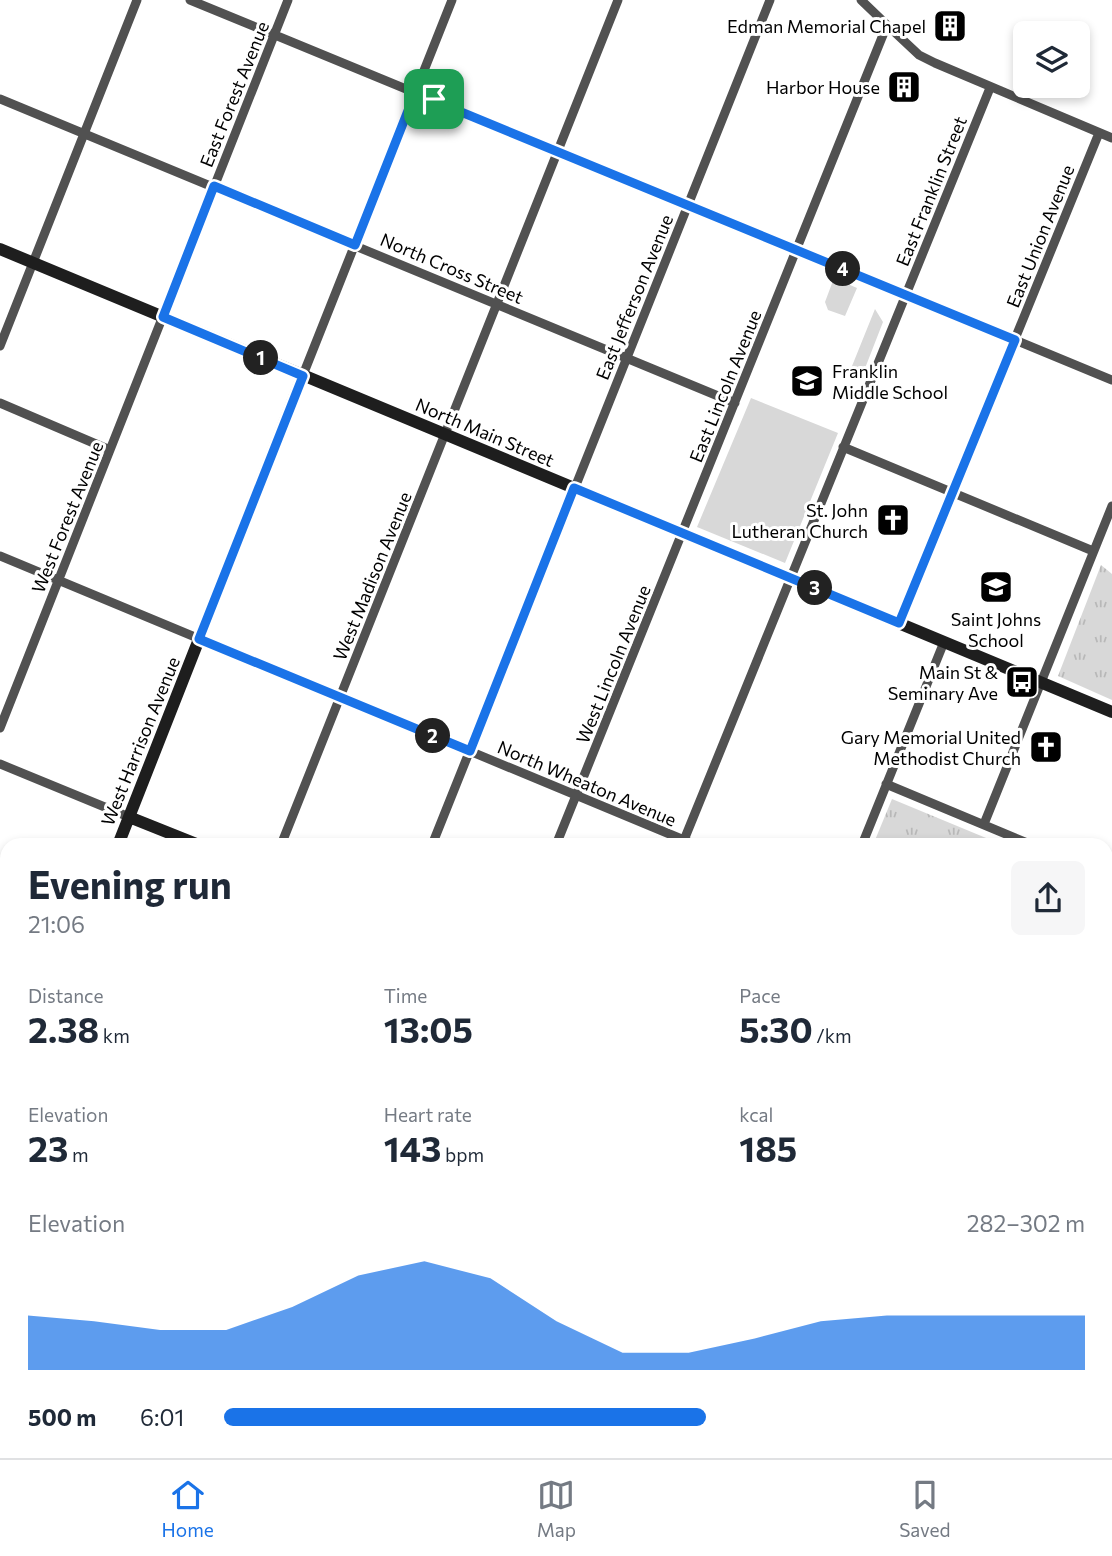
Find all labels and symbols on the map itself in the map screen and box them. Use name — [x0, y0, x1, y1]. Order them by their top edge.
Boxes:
building icon: Edman Memorial Chapel — [931, 7, 969, 45]
place label: Edman Memorial Chapel — [727, 15, 926, 37]
street label: East Forest Avenue — [195, 18, 273, 170]
building icon: Harbor House — [885, 68, 923, 106]
pin — [404, 69, 464, 129]
place label: Harbor House — [766, 76, 880, 98]
street label: East Franklin Street — [891, 113, 971, 269]
street label: East Union Avenue — [1001, 162, 1079, 310]
street label: East Jefferson Avenue — [591, 211, 677, 383]
street label: North Cross Street — [377, 228, 527, 308]
pin: 4 — [826, 252, 860, 286]
street label: East Lincoln Avenue — [684, 307, 766, 465]
pin: 1 — [244, 340, 278, 376]
place label: Franklin Middle School — [832, 360, 948, 403]
school or university icon: Franklin Middle School — [788, 362, 826, 400]
street label: North Main Street — [412, 393, 558, 471]
street label: West Forest Avenue — [27, 438, 107, 596]
street label: West Madison Avenue — [328, 489, 416, 663]
place label: St. John Lutheran Church — [731, 499, 868, 542]
church icon: St. John Lutheran Church — [874, 501, 912, 539]
school or university icon: Saint Johns School — [977, 568, 1015, 606]
pin: 3 — [798, 570, 832, 606]
street label: West Lincoln Avenue — [571, 582, 655, 746]
place label: Saint Johns School — [951, 608, 1041, 651]
street label: West Harrison Avenue — [96, 653, 184, 829]
place label: Main St & Seminary Ave — [888, 661, 998, 704]
bus stop icon: Main St & Seminary Ave — [1003, 663, 1041, 701]
pin: 2 — [416, 718, 450, 754]
place label: Gary Memorial United Methodist Church — [841, 726, 1021, 769]
church icon: Gary Memorial United Methodist Church — [1027, 728, 1065, 766]
street label: North Wheaton Avenue — [494, 735, 680, 831]

